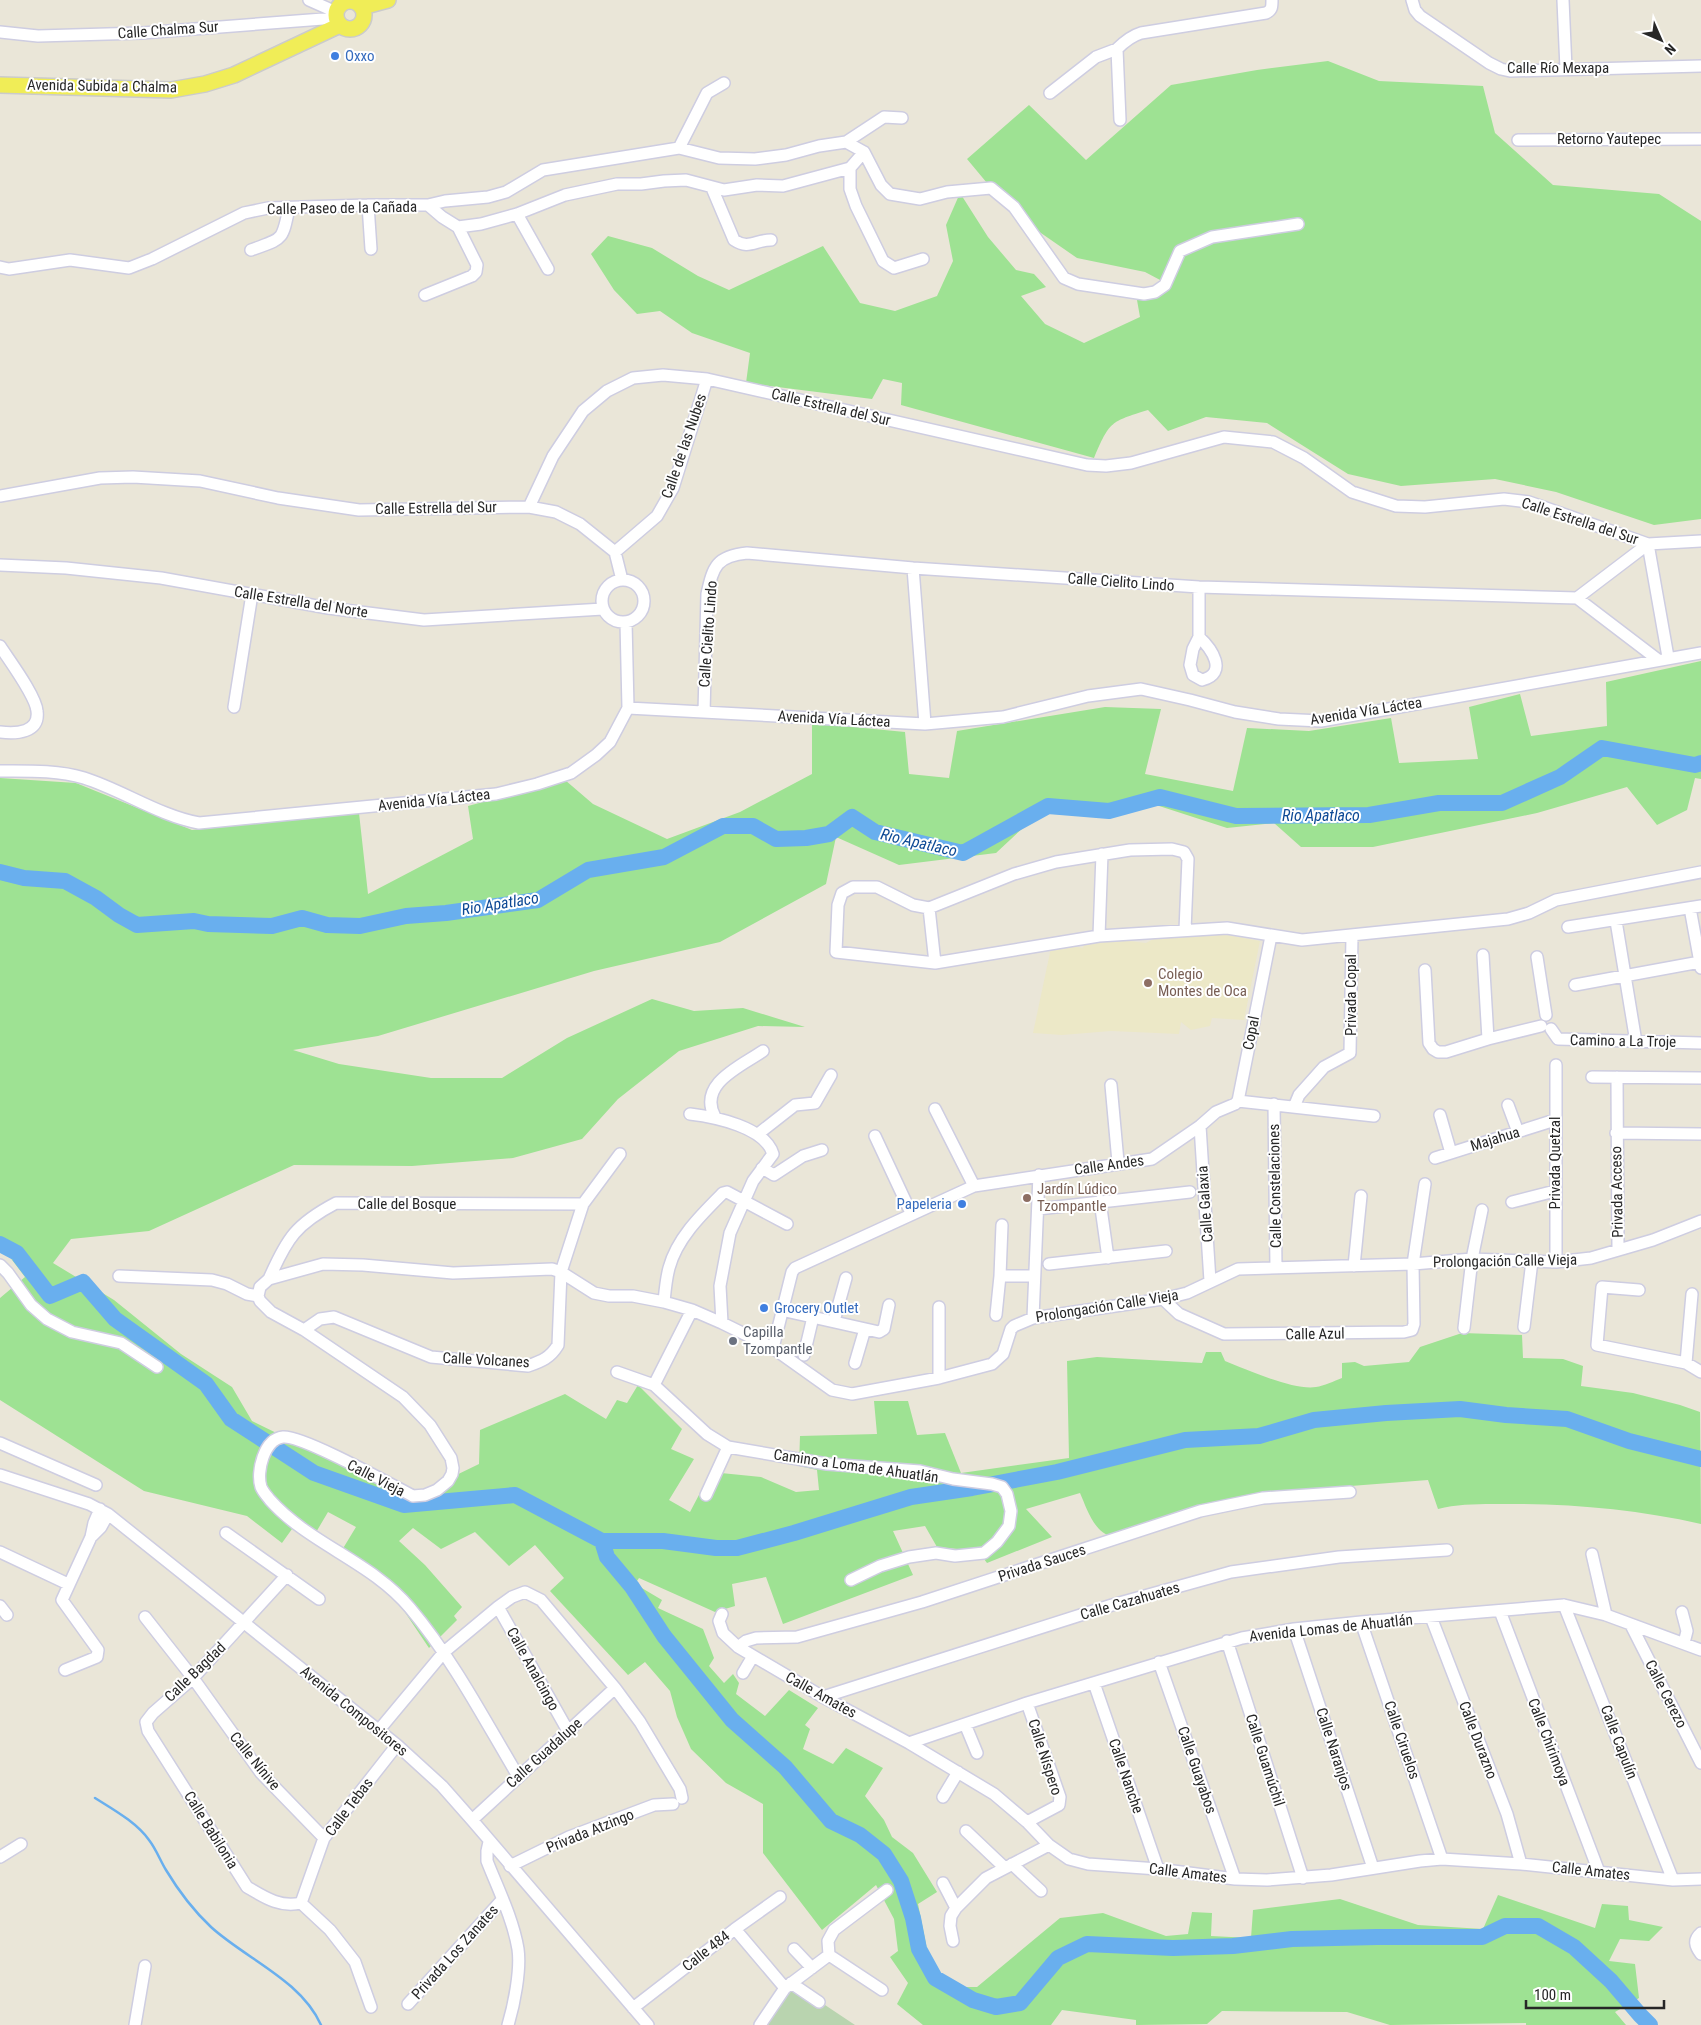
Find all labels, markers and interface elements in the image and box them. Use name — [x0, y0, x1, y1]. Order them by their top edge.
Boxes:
north arrow — [1636, 15, 1686, 65]
street label: Calle Chalma Sur — [117, 17, 219, 42]
text: N — [1662, 41, 1679, 58]
place label: Oxxo — [345, 47, 375, 65]
marker: Oxxo — [329, 50, 341, 62]
street label: Calle Río Mexapa — [1507, 59, 1609, 77]
street label: Avenida Subida a Chalma — [27, 76, 177, 96]
street label: Retorno Yautepec — [1557, 130, 1661, 148]
street label: Calle Paseo de la Cañada — [267, 198, 417, 218]
street label: Calle Estrella del Sur — [770, 385, 893, 430]
street label: Calle de las Nubes — [658, 391, 710, 501]
street label: Calle Estrella del Sur — [1519, 494, 1641, 548]
street label: Calle Estrella del Sur — [375, 498, 497, 518]
street label: Calle Cielito Lindo — [1067, 569, 1175, 595]
street label: Calle Cielito Lindo — [695, 580, 721, 688]
street label: Calle Estrella del Norte — [233, 583, 369, 621]
street label: Avenida Vía Láctea — [1309, 693, 1423, 729]
street label: Avenida Vía Láctea — [777, 707, 891, 731]
street label: Avenida Vía Láctea — [377, 785, 491, 815]
water label: Rio Apatlaco — [1282, 806, 1360, 825]
water label: Rio Apatlaco — [879, 824, 959, 861]
water label: Rio Apatlaco — [460, 888, 540, 919]
street label: Privada Copal — [1342, 954, 1360, 1036]
place label: Colegio Montes de Oca — [1158, 965, 1247, 1000]
marker: Colegio Montes de Oca — [1142, 977, 1154, 989]
street label: Copal — [1239, 1015, 1263, 1051]
street label: Camino a La Troje — [1570, 1031, 1676, 1051]
street label: Privada Quetzal — [1546, 1117, 1564, 1209]
street label: Majahua — [1468, 1123, 1522, 1155]
street label: Calle Constelaciones — [1265, 1124, 1285, 1248]
street label: Privada Acceso — [1607, 1146, 1627, 1238]
street label: Calle Andes — [1073, 1151, 1145, 1179]
street label: Calle Galaxia — [1193, 1165, 1217, 1243]
place label: Jardín Lúdico Tzompantle — [1037, 1180, 1117, 1215]
marker: Jardín Lúdico Tzompantle — [1021, 1192, 1033, 1204]
street label: Calle del Bosque — [358, 1195, 456, 1213]
place label: Papeleria — [896, 1195, 952, 1213]
marker: Papeleria — [956, 1198, 968, 1210]
street label: Prolongación Calle Vieja — [1433, 1251, 1577, 1271]
street label: Prolongación Calle Vieja — [1034, 1286, 1180, 1326]
place label: Grocery Outlet — [774, 1299, 859, 1317]
marker: Grocery Outlet — [758, 1302, 770, 1314]
place label: Capilla Tzompantle — [743, 1323, 812, 1358]
street label: Calle Azul — [1285, 1324, 1345, 1344]
marker: Capilla Tzompantle — [727, 1335, 739, 1347]
street label: Calle Volcanes — [442, 1349, 530, 1371]
street label: Camino a Loma de Ahuatlán — [772, 1446, 940, 1486]
street label: Calle Vieja — [344, 1456, 408, 1500]
street label: Privada Sauces — [996, 1540, 1088, 1586]
street label: Calle Cazahuates — [1078, 1578, 1182, 1624]
street label: Avenida Lomas de Ahuatlán — [1248, 1610, 1414, 1646]
street label: Calle Analcingo — [503, 1624, 563, 1714]
street label: Calle Bagdad — [161, 1638, 229, 1706]
street label: Calle Cerezo — [1641, 1657, 1691, 1731]
street label: Avenida Compositores — [297, 1662, 411, 1760]
street label: Calle Amates — [782, 1668, 860, 1722]
street label: Calle Chirimoya — [1524, 1696, 1574, 1788]
street label: Calle Ciruelos — [1380, 1698, 1424, 1782]
street label: Calle Durazno — [1455, 1699, 1501, 1781]
street label: Calle Capulín — [1597, 1703, 1641, 1781]
street label: Calle Naranjos — [1312, 1705, 1356, 1793]
street label: Calle Guamúchil — [1242, 1712, 1288, 1808]
street label: Calle Guadalupe — [502, 1714, 586, 1792]
street label: Calle Níspero — [1024, 1717, 1066, 1797]
street label: Calle Guayabos — [1174, 1724, 1220, 1816]
street label: Calle Nínive — [226, 1728, 284, 1794]
street label: Calle Nanche — [1105, 1736, 1147, 1816]
street label: Calle Tebas — [321, 1774, 377, 1840]
street label: Calle Babilonia — [180, 1788, 242, 1872]
street label: Privada Atzingo — [543, 1805, 637, 1857]
street label: Calle Amates — [1551, 1858, 1631, 1884]
street label: Calle Amates — [1148, 1859, 1228, 1887]
street label: Privada Los Zanates — [408, 1901, 502, 2003]
street label: Calle 484 — [679, 1927, 733, 1975]
scale bar — [1526, 1978, 1664, 2010]
text: 100 m — [1534, 1986, 1571, 2004]

